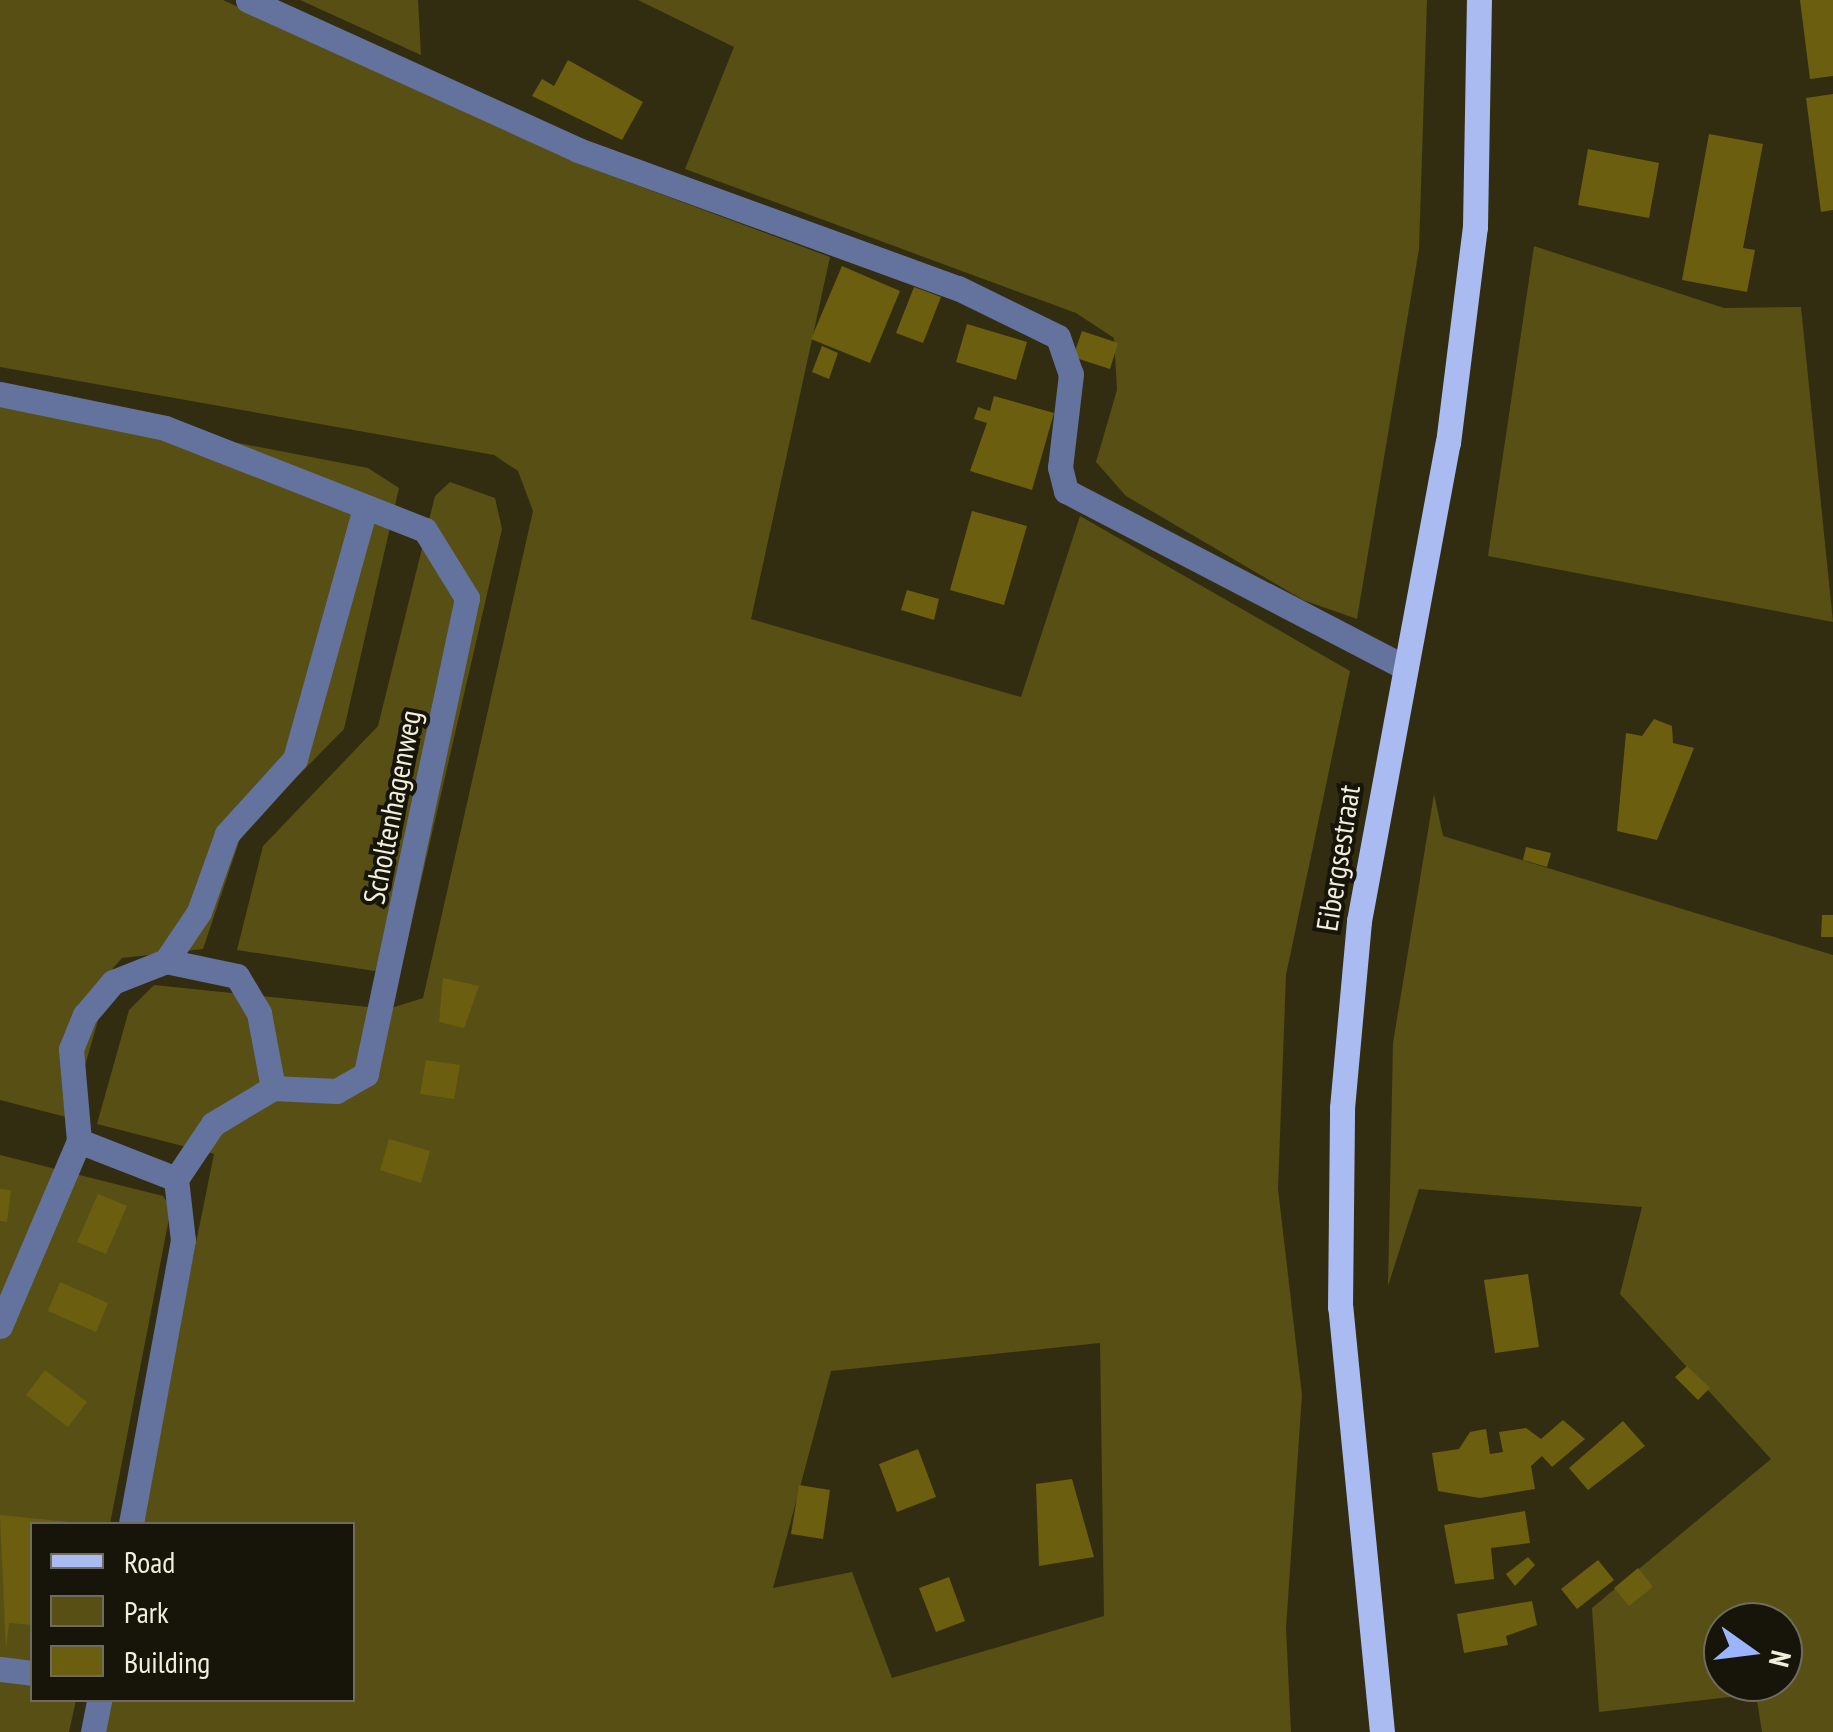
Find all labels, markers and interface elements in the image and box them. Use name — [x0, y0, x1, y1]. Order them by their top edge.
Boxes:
street label: Scholtenhagenweg — [356, 707, 428, 907]
street label: Eibergsestraat — [1309, 782, 1367, 934]
legend — [30, 1522, 355, 1702]
text: Road — [124, 1542, 175, 1581]
text: Park — [124, 1592, 169, 1631]
north arrow — [1703, 1602, 1803, 1702]
text: Building — [124, 1642, 210, 1681]
text: N — [1761, 1647, 1800, 1671]

